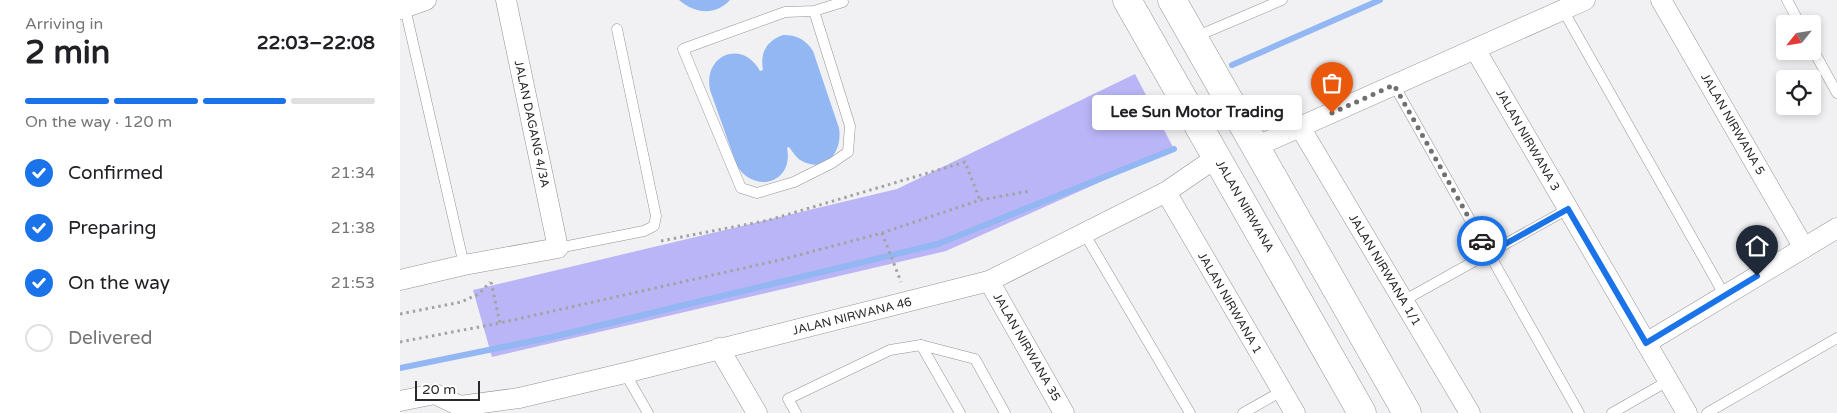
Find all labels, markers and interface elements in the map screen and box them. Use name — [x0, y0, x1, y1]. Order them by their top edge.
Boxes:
text: Arriving in — [25, 14, 103, 34]
north arrow — [1776, 15, 1821, 60]
map controls — [1776, 15, 1821, 115]
text: 22:03–22:08 — [257, 32, 375, 54]
text: 2 min — [25, 34, 110, 72]
street label: JALAN DAGANG 4/3A — [512, 59, 552, 189]
pin — [1311, 62, 1353, 113]
icon: bag — [1318, 69, 1346, 97]
button: locate — [1776, 70, 1821, 115]
street label: JALAN NIRWANA 5 — [1698, 71, 1768, 177]
street label: JALAN NIRWANA 3 — [1493, 87, 1563, 193]
callout: Lee Sun Motor Trading — [1092, 96, 1302, 130]
text: Lee Sun Motor Trading — [1110, 102, 1284, 122]
text: On the way · 120 m — [25, 112, 172, 132]
street label: JALAN NIRWANA — [1213, 157, 1277, 255]
icon: check — [25, 159, 53, 187]
text: Confirmed — [68, 162, 163, 184]
text: 21:34 — [331, 163, 375, 183]
street label: JALAN NIRWANA 1/1 — [1346, 212, 1424, 328]
icon: check — [25, 214, 53, 242]
courier — [1457, 216, 1507, 266]
text: Preparing — [68, 217, 157, 239]
text: 21:38 — [331, 218, 375, 238]
pin — [1736, 225, 1778, 276]
icon: car — [1468, 227, 1496, 255]
icon: home — [1743, 232, 1771, 260]
street label: JALAN NIRWANA 1 — [1195, 250, 1265, 356]
icon: check — [25, 269, 53, 297]
text: On the way — [68, 272, 170, 294]
text: 21:53 — [331, 273, 375, 293]
street label: JALAN NIRWANA 35 — [990, 291, 1064, 403]
street label: JALAN NIRWANA 46 — [791, 294, 913, 338]
text: Delivered — [68, 327, 153, 349]
scale bar — [415, 378, 480, 401]
text: 20 m — [422, 381, 456, 398]

